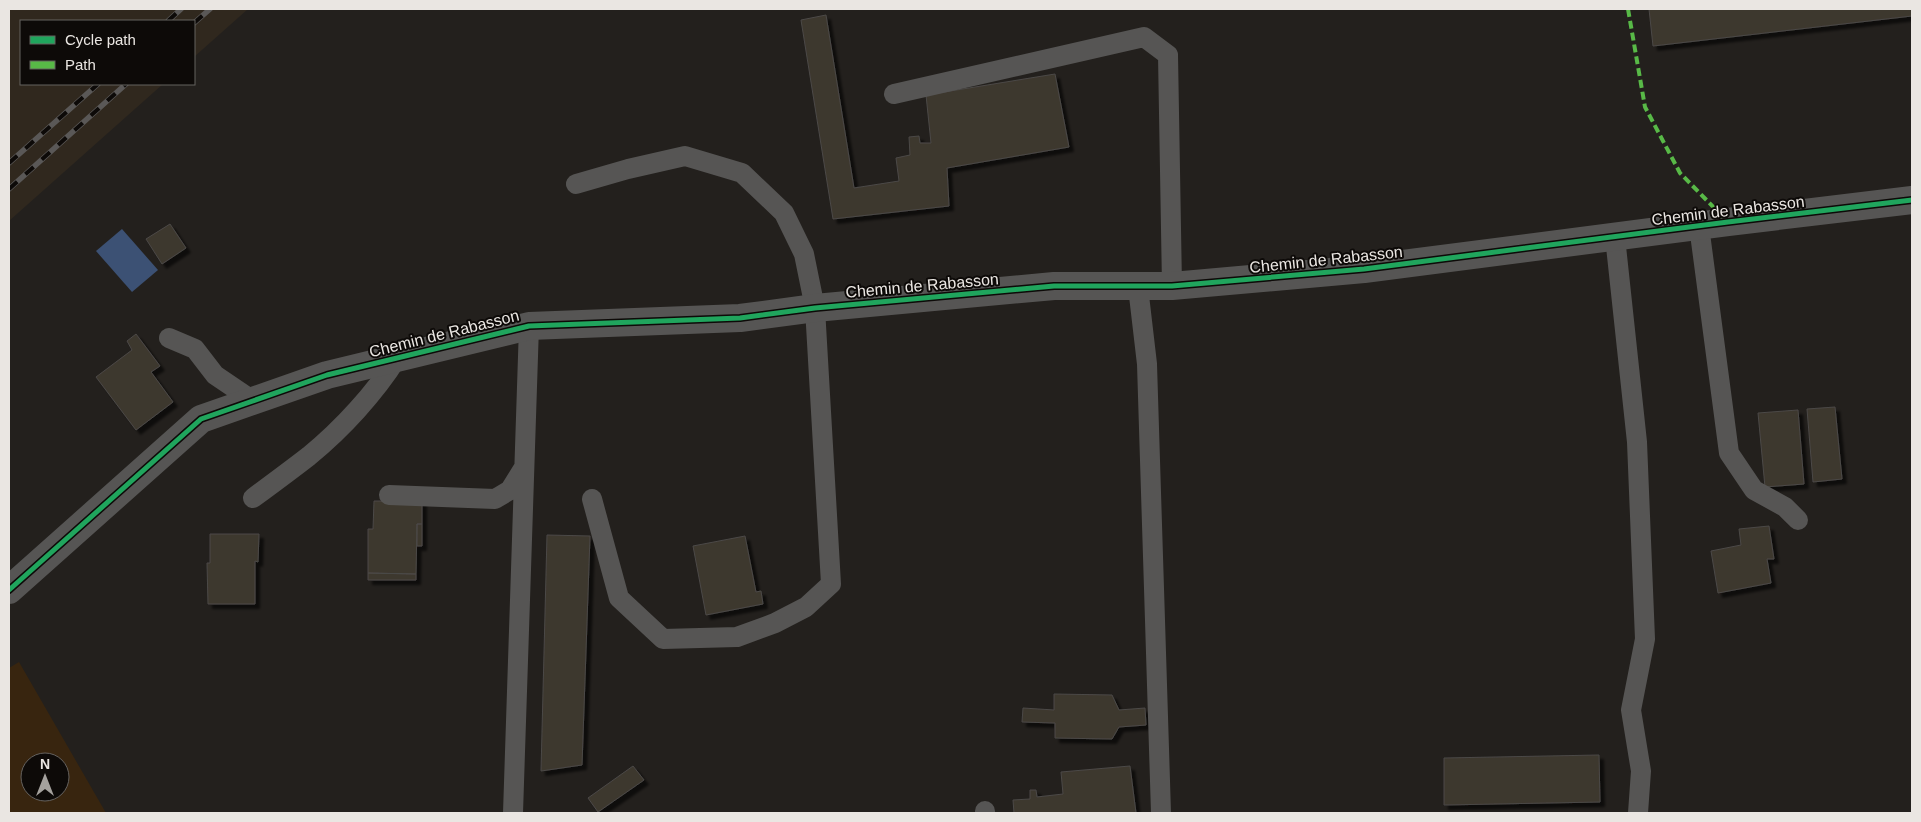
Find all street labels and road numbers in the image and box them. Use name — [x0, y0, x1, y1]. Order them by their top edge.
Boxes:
street label: Chemin de Rabasson — [1651, 193, 1805, 228]
street label: Chemin de Rabasson — [1249, 243, 1403, 276]
street label: Chemin de Rabasson — [845, 270, 999, 301]
street label: Chemin de Rabasson — [367, 307, 521, 360]

